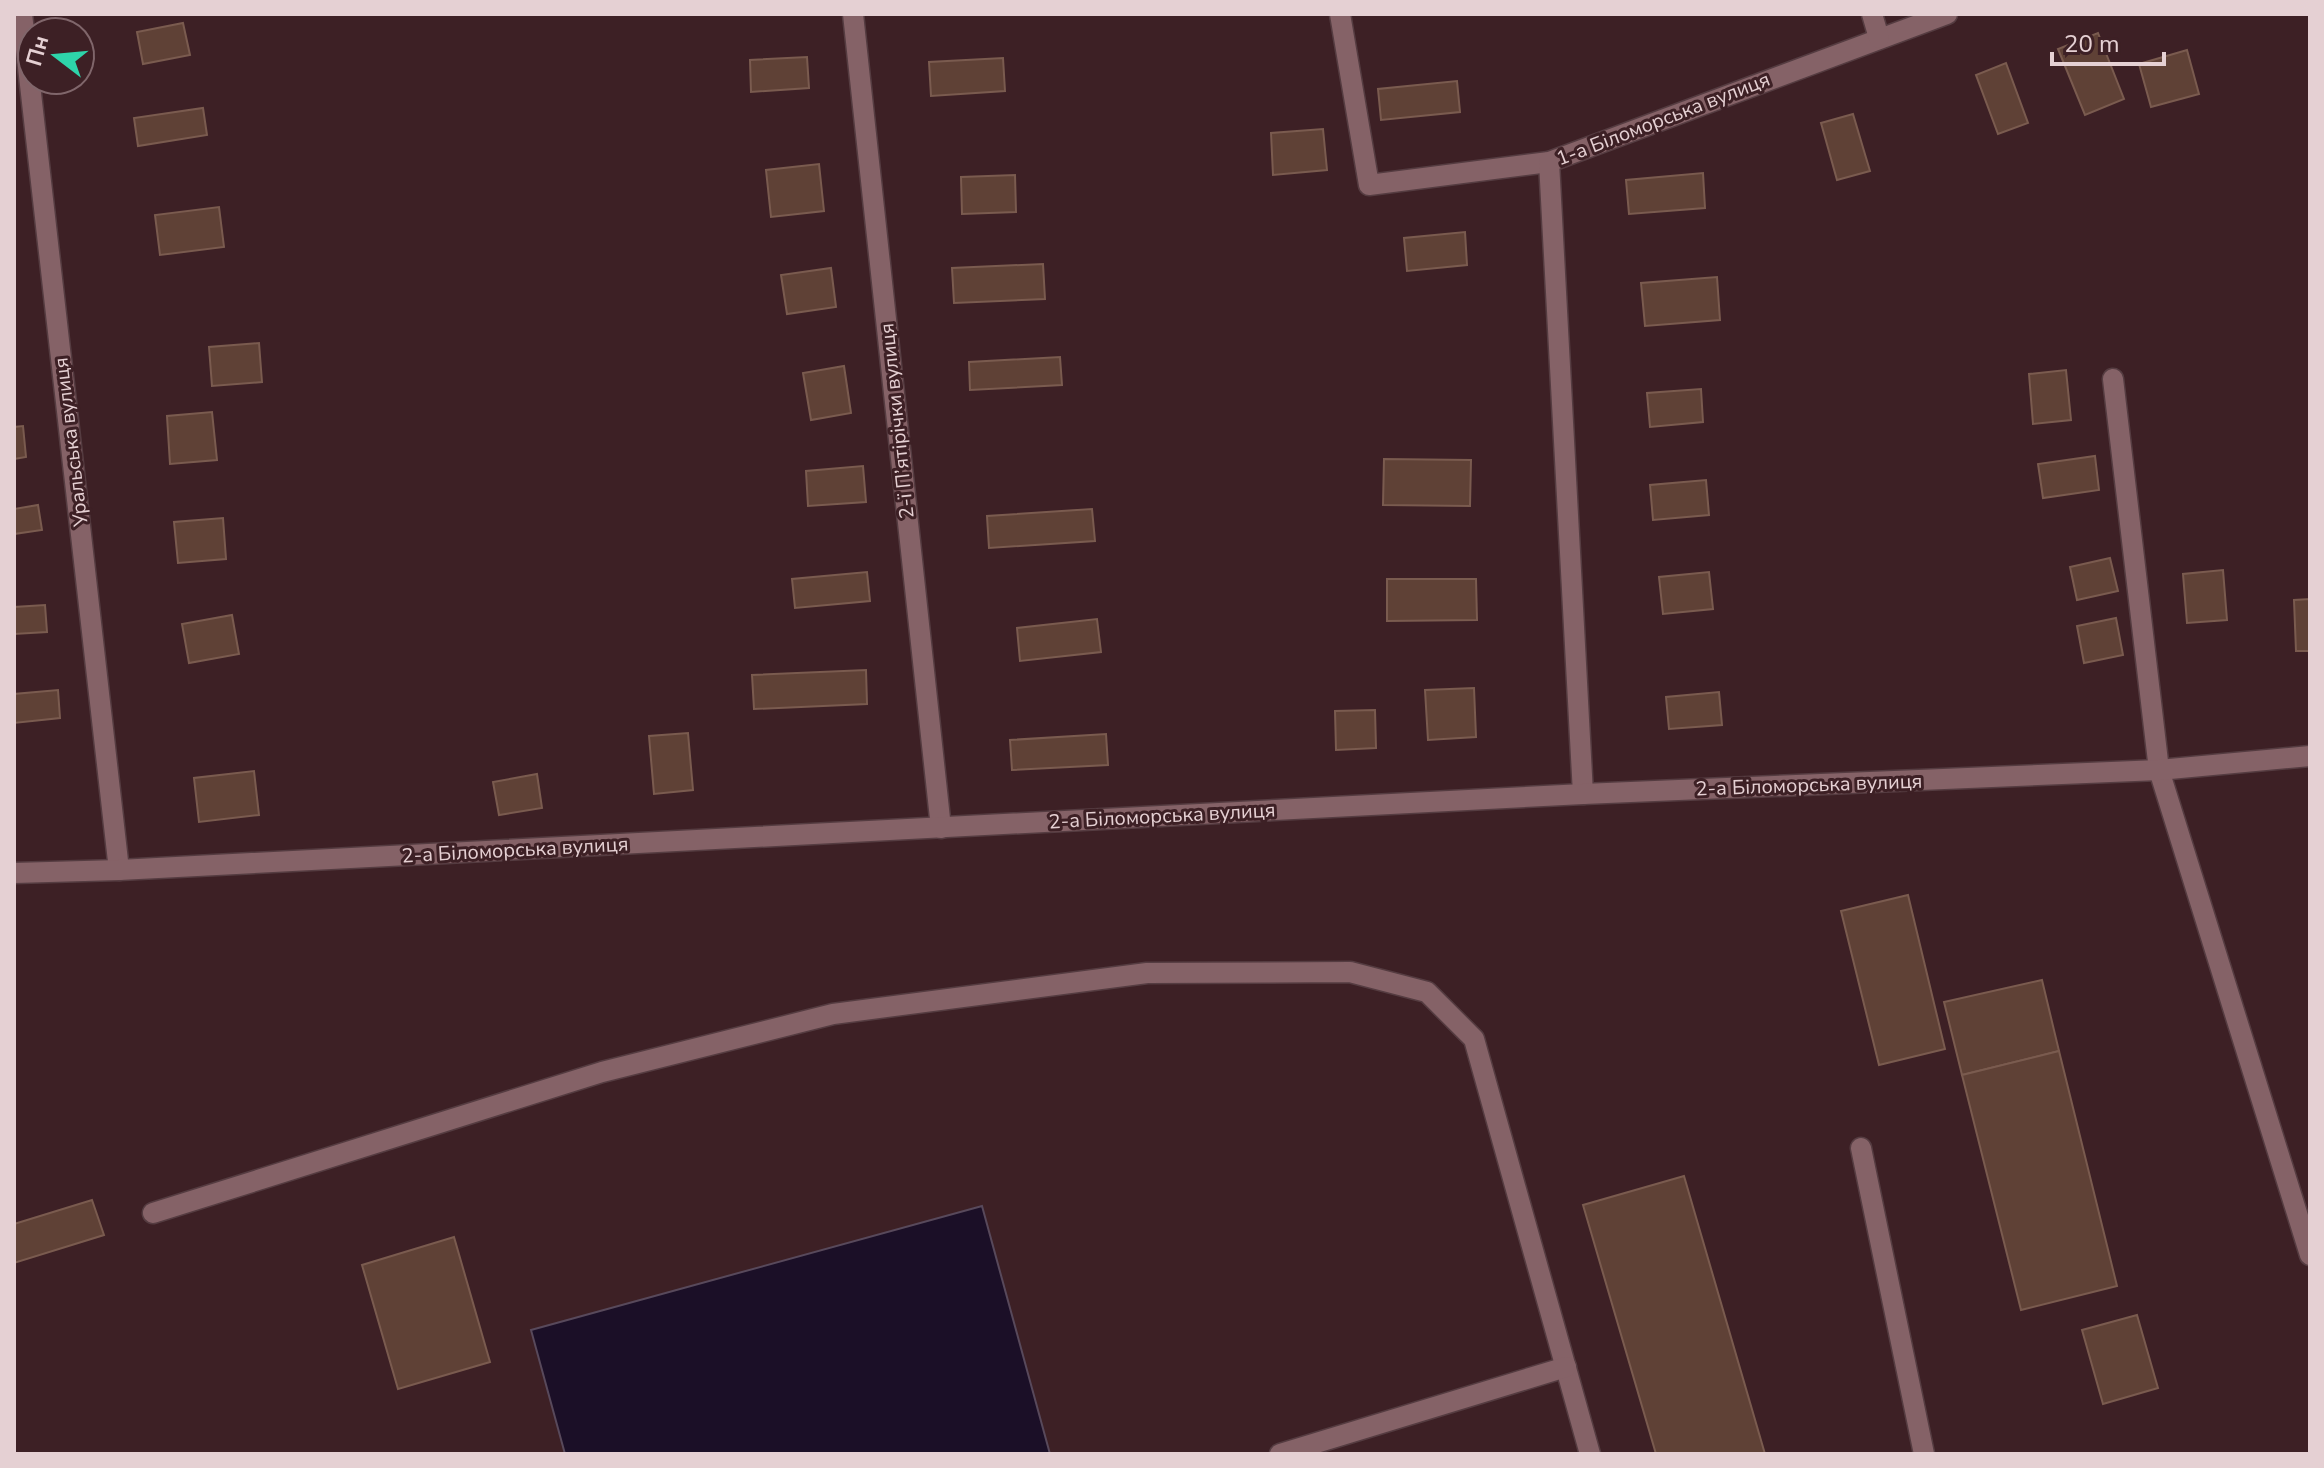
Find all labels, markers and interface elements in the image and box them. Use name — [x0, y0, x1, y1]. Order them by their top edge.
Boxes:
north arrow — [16, 16, 96, 96]
scale bar — [2052, 16, 2164, 66]
text: 20 m — [2064, 28, 2120, 60]
text: Пн — [19, 32, 56, 69]
street label: 1-а Біломорська вулиця — [1552, 66, 1774, 172]
street label: 2-ї П’ятірічки вулиця — [873, 322, 921, 520]
street label: Уральська вулиця — [47, 356, 95, 529]
street label: 2-а Біломорська вулиця — [1695, 768, 1923, 802]
street label: 2-а Біломорська вулиця — [1048, 797, 1276, 835]
street label: 2-а Біломорська вулиця — [401, 831, 629, 869]

